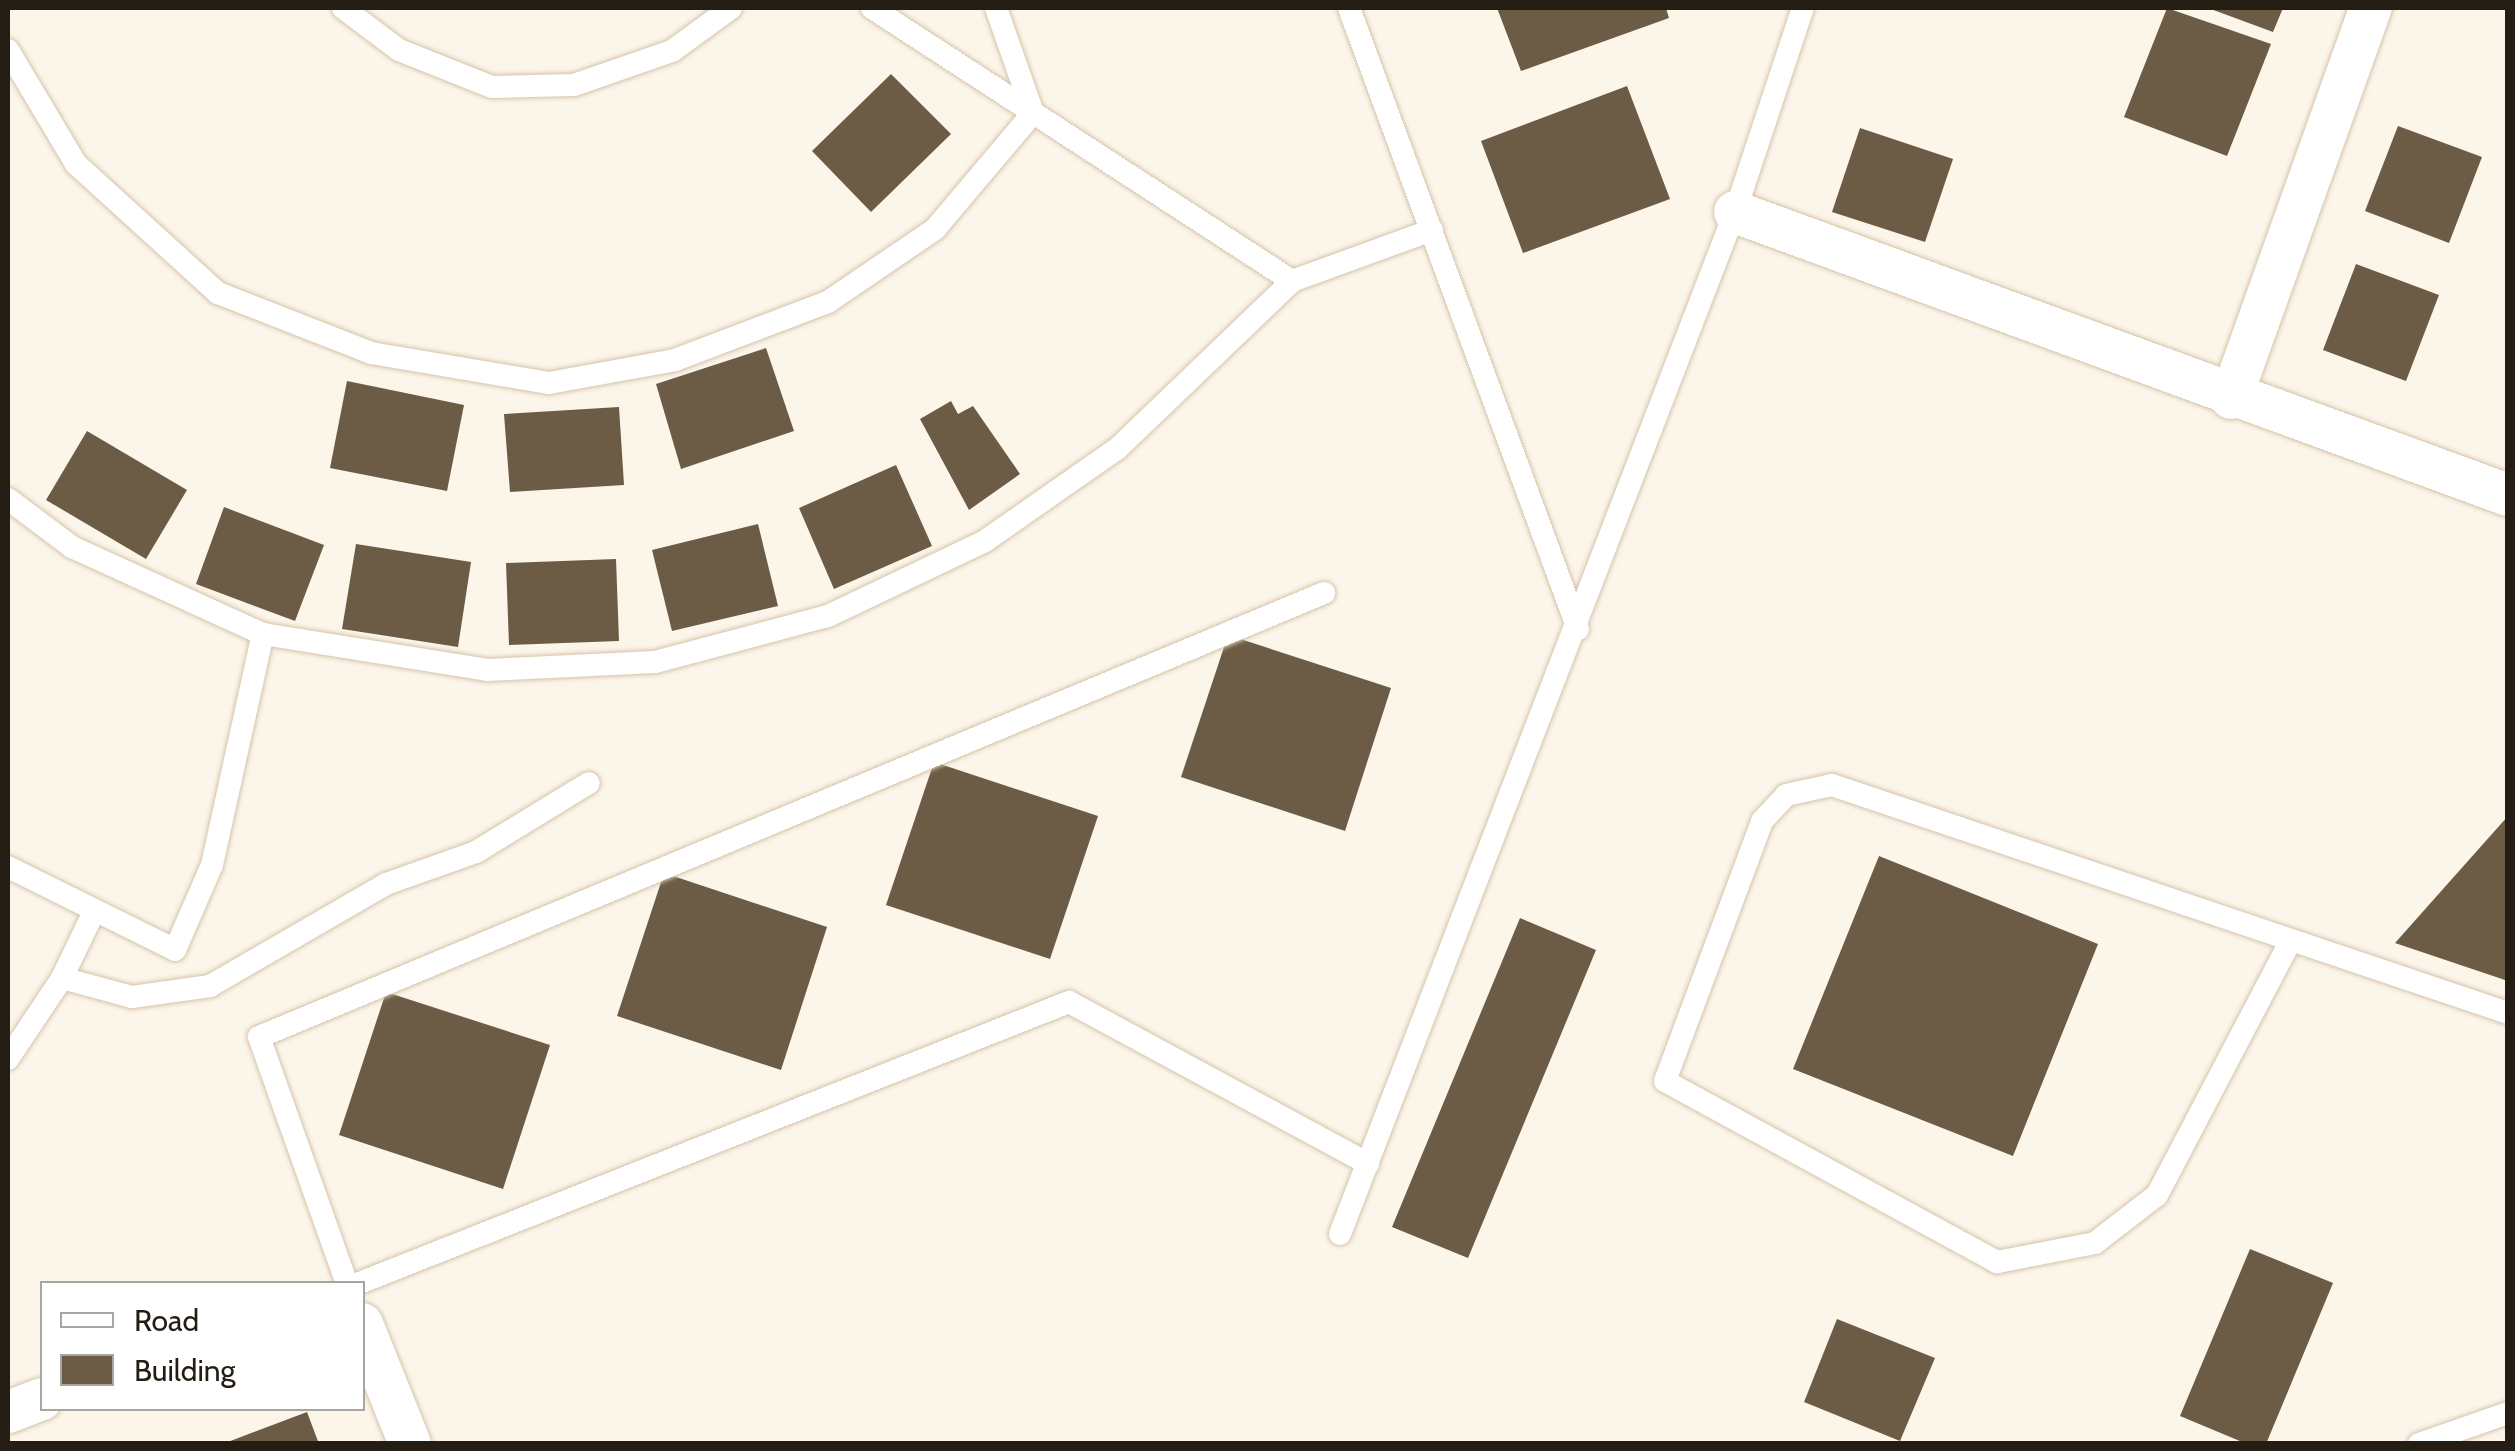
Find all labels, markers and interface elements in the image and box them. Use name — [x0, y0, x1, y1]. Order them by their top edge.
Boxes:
legend — [40, 1281, 365, 1411]
text: Road — [134, 1302, 199, 1339]
text: Building — [134, 1352, 236, 1389]

